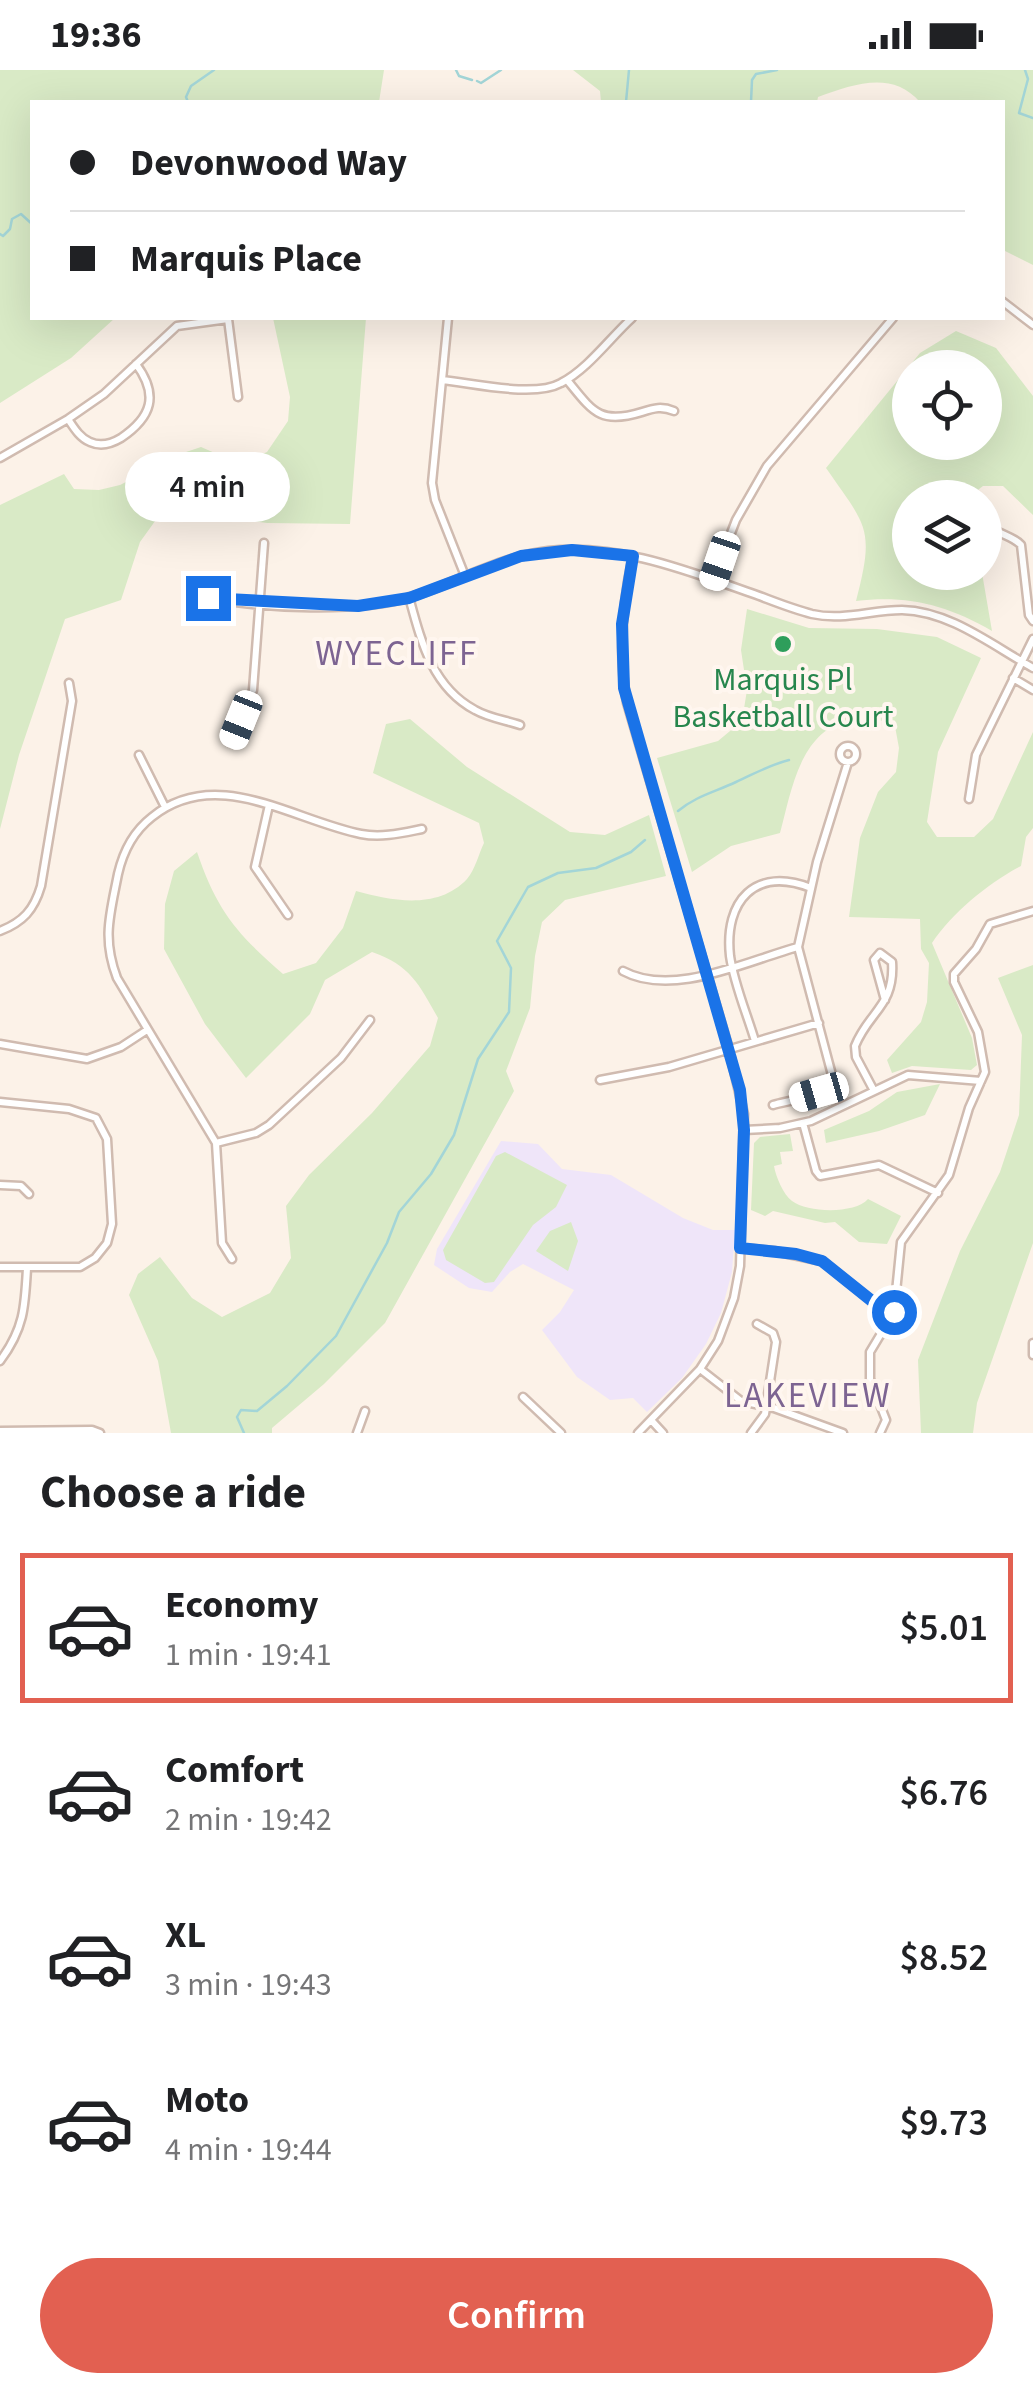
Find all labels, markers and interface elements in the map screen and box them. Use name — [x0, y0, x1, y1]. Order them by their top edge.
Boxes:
text: 19:36 — [50, 8, 142, 62]
text: Devonwood Way — [130, 136, 407, 190]
text: Marquis Place — [130, 232, 362, 286]
map controls — [892, 350, 1002, 590]
button: locate — [892, 350, 1002, 460]
callout: 4 min — [126, 453, 290, 523]
text: 4 min — [169, 464, 246, 510]
button: layers — [892, 480, 1002, 590]
car — [696, 528, 744, 594]
route end — [186, 576, 231, 621]
district label: WYECLIFF — [315, 629, 479, 679]
marker: Marquis Pl Basketball Court — [772, 633, 794, 655]
place label: Marquis Pl Basketball Court — [672, 657, 894, 740]
car — [216, 687, 266, 753]
car — [786, 1069, 852, 1115]
route start — [872, 1290, 917, 1335]
district label: LAKEVIEW — [724, 1371, 892, 1421]
text: Choose a ride — [40, 1461, 306, 1525]
text: Economy — [165, 1578, 318, 1632]
icon: car — [45, 1583, 135, 1673]
text: $5.01 — [900, 1601, 988, 1655]
text: 1 min · 19:41 — [165, 1632, 332, 1678]
text: Comfort — [165, 1743, 304, 1797]
icon: car — [45, 1748, 135, 1838]
text: $6.76 — [900, 1766, 988, 1820]
text: 2 min · 19:42 — [165, 1797, 332, 1843]
text: XL — [165, 1908, 206, 1962]
icon: car — [45, 1913, 135, 2003]
text: $8.52 — [900, 1931, 988, 1985]
text: 3 min · 19:43 — [165, 1962, 332, 2008]
text: Moto — [165, 2073, 249, 2127]
icon: car — [45, 2078, 135, 2168]
text: $9.73 — [900, 2096, 988, 2150]
text: 4 min · 19:44 — [165, 2127, 332, 2173]
button: Confirm — [40, 2258, 993, 2373]

